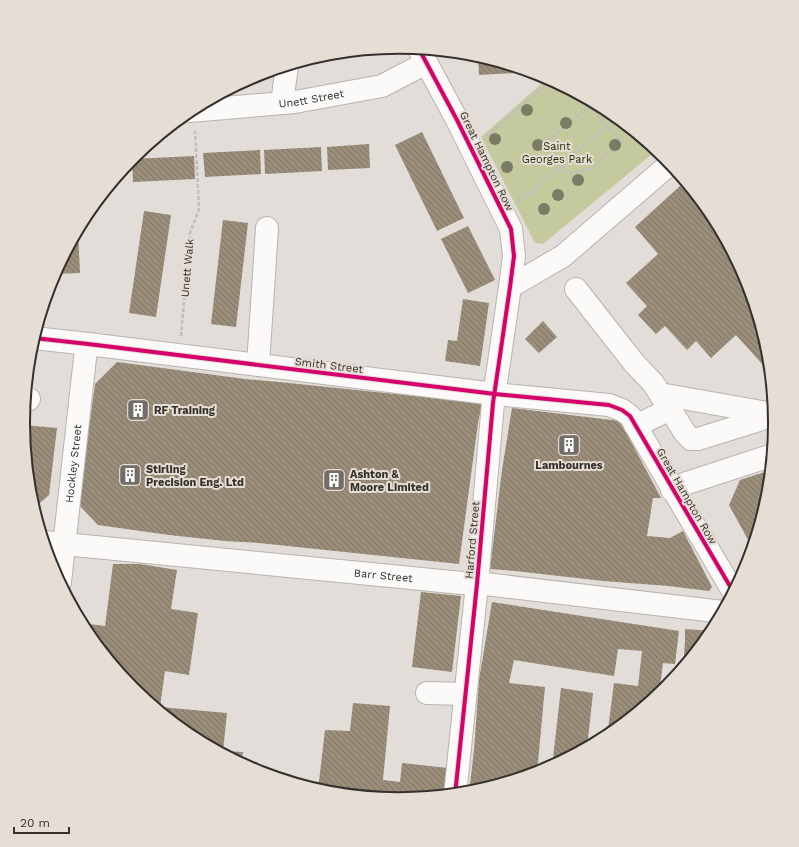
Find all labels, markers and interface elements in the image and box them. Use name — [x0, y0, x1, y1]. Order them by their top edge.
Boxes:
street label: Unett Street — [278, 87, 346, 110]
street label: Great Hampton Row — [457, 109, 516, 213]
park label: Saint Georges Park — [522, 140, 592, 166]
street label: Unett Walk — [178, 238, 197, 298]
street label: Smith Street — [294, 355, 364, 376]
building icon: RF Training — [125, 397, 151, 423]
place label: RF Training — [154, 404, 216, 417]
street label: Hockley Street — [63, 424, 85, 504]
building icon: Lambournes — [556, 432, 582, 458]
street label: Great Hampton Row — [654, 446, 719, 547]
place label: Lambournes — [535, 459, 603, 472]
building icon: Stirling Precision Eng. Ltd — [117, 462, 143, 488]
place label: Stirling Precision Eng. Ltd — [146, 463, 244, 489]
building icon: Ashton & Moore Limited — [321, 467, 347, 493]
place label: Ashton & Moore Limited — [350, 468, 429, 494]
street label: Harford Street — [463, 500, 482, 579]
street label: Barr Street — [353, 566, 414, 585]
scale bar — [14, 809, 69, 835]
text: 20 m — [20, 816, 50, 830]

